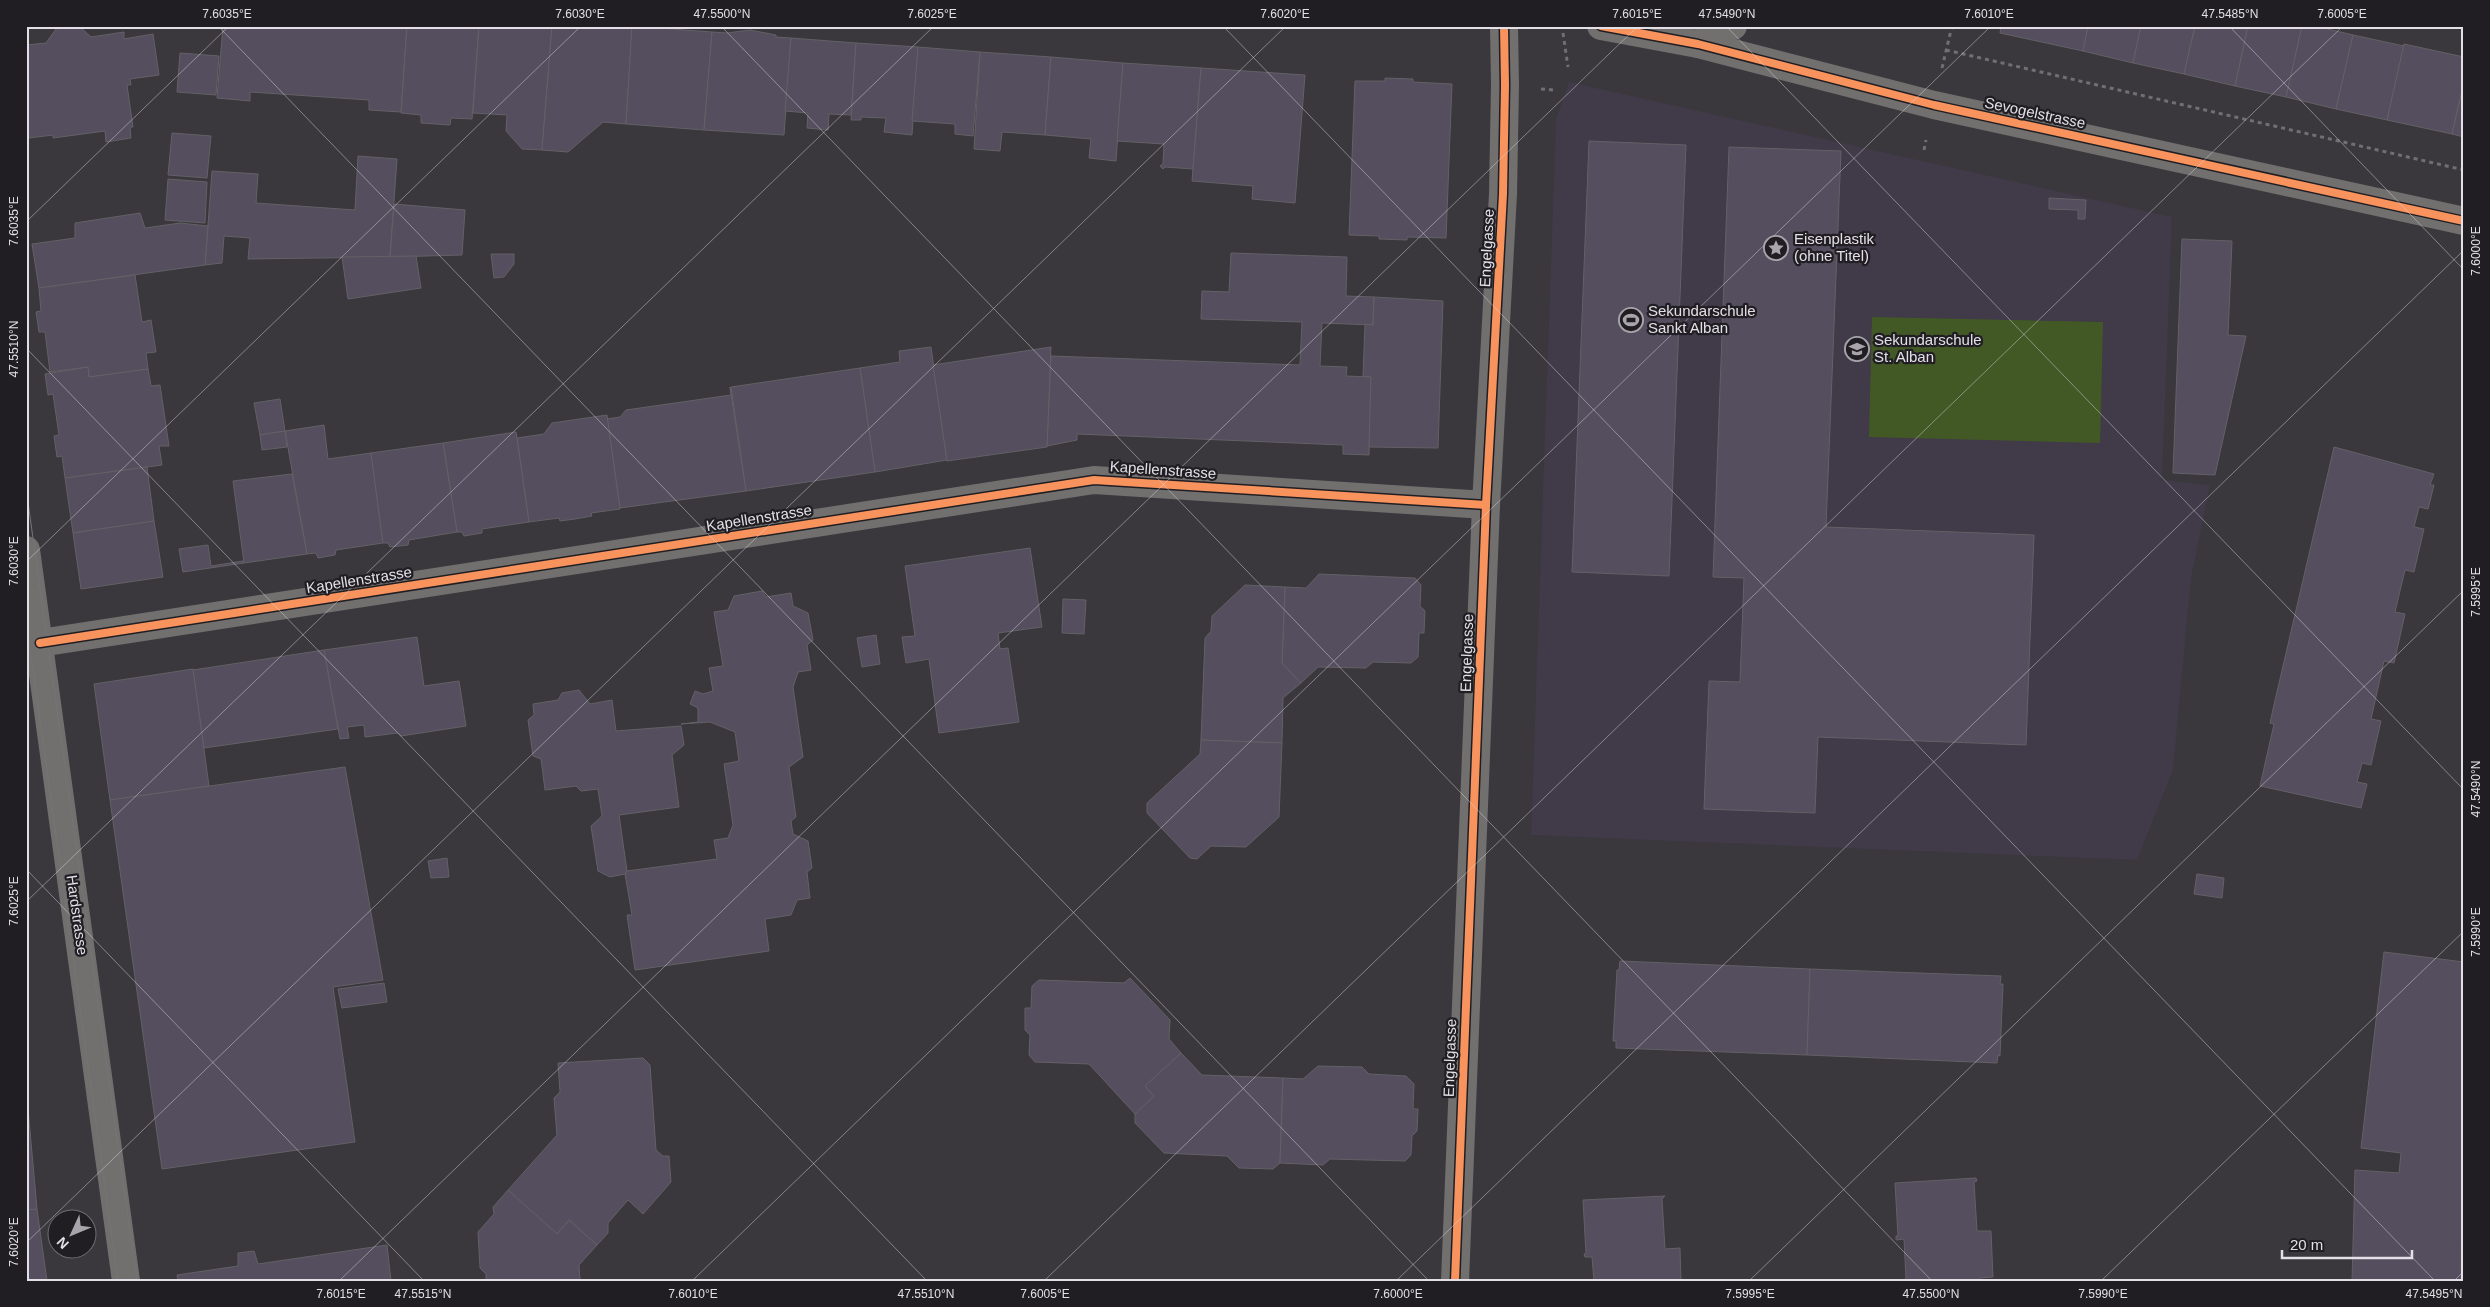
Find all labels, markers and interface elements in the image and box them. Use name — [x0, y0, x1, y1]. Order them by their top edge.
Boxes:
text: 7.6035°E — [202, 7, 252, 21]
text: 7.6030°E — [555, 7, 605, 21]
text: 47.5500°N — [694, 7, 750, 21]
text: 7.6025°E — [907, 7, 957, 21]
text: 7.6020°E — [1260, 7, 1310, 21]
text: 7.6015°E — [1612, 7, 1662, 21]
text: 47.5490°N — [1699, 7, 1755, 21]
text: 7.6010°E — [1964, 7, 2014, 21]
text: 47.5485°N — [2202, 7, 2258, 21]
text: 7.6005°E — [2317, 7, 2367, 21]
street label: Sevogelstrasse — [1983, 94, 2087, 131]
text: 7.6035°E — [7, 196, 21, 246]
street label: Engelgasse — [1476, 208, 1497, 288]
text: 7.6000°E — [2469, 226, 2483, 276]
place label: Eisenplastik (ohne Titel) — [1794, 230, 1875, 264]
place icon: Eisenplastik (ohne Titel) — [1763, 235, 1789, 261]
place label: Sekundarschule Sankt Alban — [1648, 302, 1756, 336]
sports icon: Sekundarschule Sankt Alban — [1618, 307, 1644, 333]
text: 47.5510°N — [7, 321, 21, 377]
place label: Sekundarschule St. Alban — [1874, 331, 1982, 365]
school or university icon: Sekundarschule St. Alban — [1844, 336, 1870, 362]
street label: Kapellenstrasse — [1109, 457, 1217, 482]
street label: Kapellenstrasse — [705, 501, 813, 534]
text: 7.6030°E — [7, 536, 21, 586]
street label: Kapellenstrasse — [305, 563, 413, 596]
text: 7.5995°E — [2469, 567, 2483, 617]
street label: Engelgasse — [1457, 614, 1476, 692]
text: 47.5490°N — [2469, 761, 2483, 817]
street label: Hardstrasse — [63, 874, 92, 956]
text: 7.6025°E — [7, 876, 21, 926]
text: 7.5990°E — [2469, 907, 2483, 957]
street label: Engelgasse — [1440, 1019, 1459, 1097]
north arrow — [48, 1210, 98, 1260]
text: 7.6020°E — [7, 1217, 21, 1267]
scale bar — [2282, 1227, 2412, 1259]
text: N — [53, 1234, 72, 1252]
text: 20 m — [2290, 1236, 2323, 1253]
text: 7.6015°E — [316, 1287, 366, 1301]
text: 47.5515°N — [395, 1287, 451, 1301]
text: 7.6010°E — [668, 1287, 718, 1301]
text: 47.5510°N — [898, 1287, 954, 1301]
text: 7.6005°E — [1020, 1287, 1070, 1301]
text: 7.6000°E — [1373, 1287, 1423, 1301]
text: 7.5995°E — [1725, 1287, 1775, 1301]
text: 47.5500°N — [1903, 1287, 1959, 1301]
text: 7.5990°E — [2078, 1287, 2128, 1301]
text: 47.5495°N — [2406, 1287, 2462, 1301]

